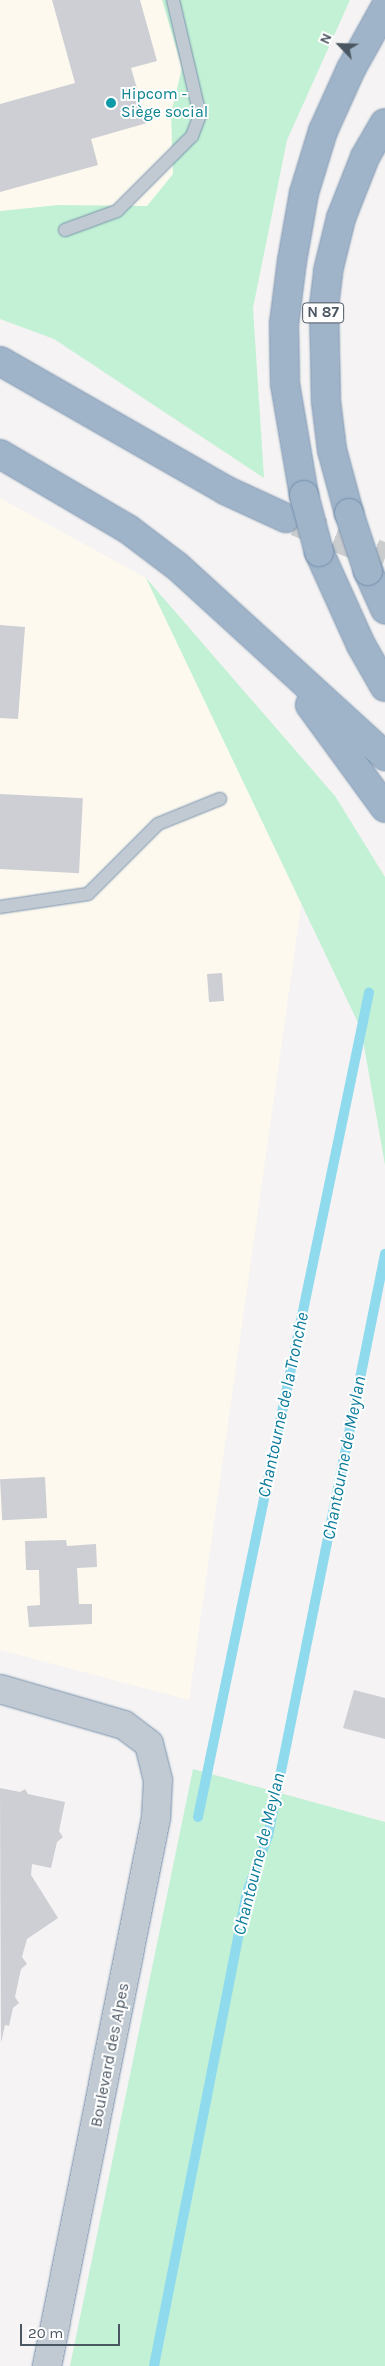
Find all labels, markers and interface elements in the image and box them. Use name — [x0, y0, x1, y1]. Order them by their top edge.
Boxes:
north arrow — [315, 20, 365, 70]
text: N — [316, 31, 336, 47]
place label: Hipcom - Siège social — [121, 84, 208, 122]
marker: Hipcom - Siège social — [105, 97, 117, 109]
road number: N 87 — [302, 300, 344, 326]
water label: Chantourne de la Tronche — [253, 1310, 313, 1500]
water label: Chantourne de Meylan — [318, 1374, 370, 1542]
water label: Chantourne de Meylan — [228, 1771, 290, 1937]
street label: Boulevard des Alpes — [87, 1981, 133, 2129]
scale bar — [22, 2314, 122, 2346]
text: 20 m — [28, 2324, 63, 2342]

